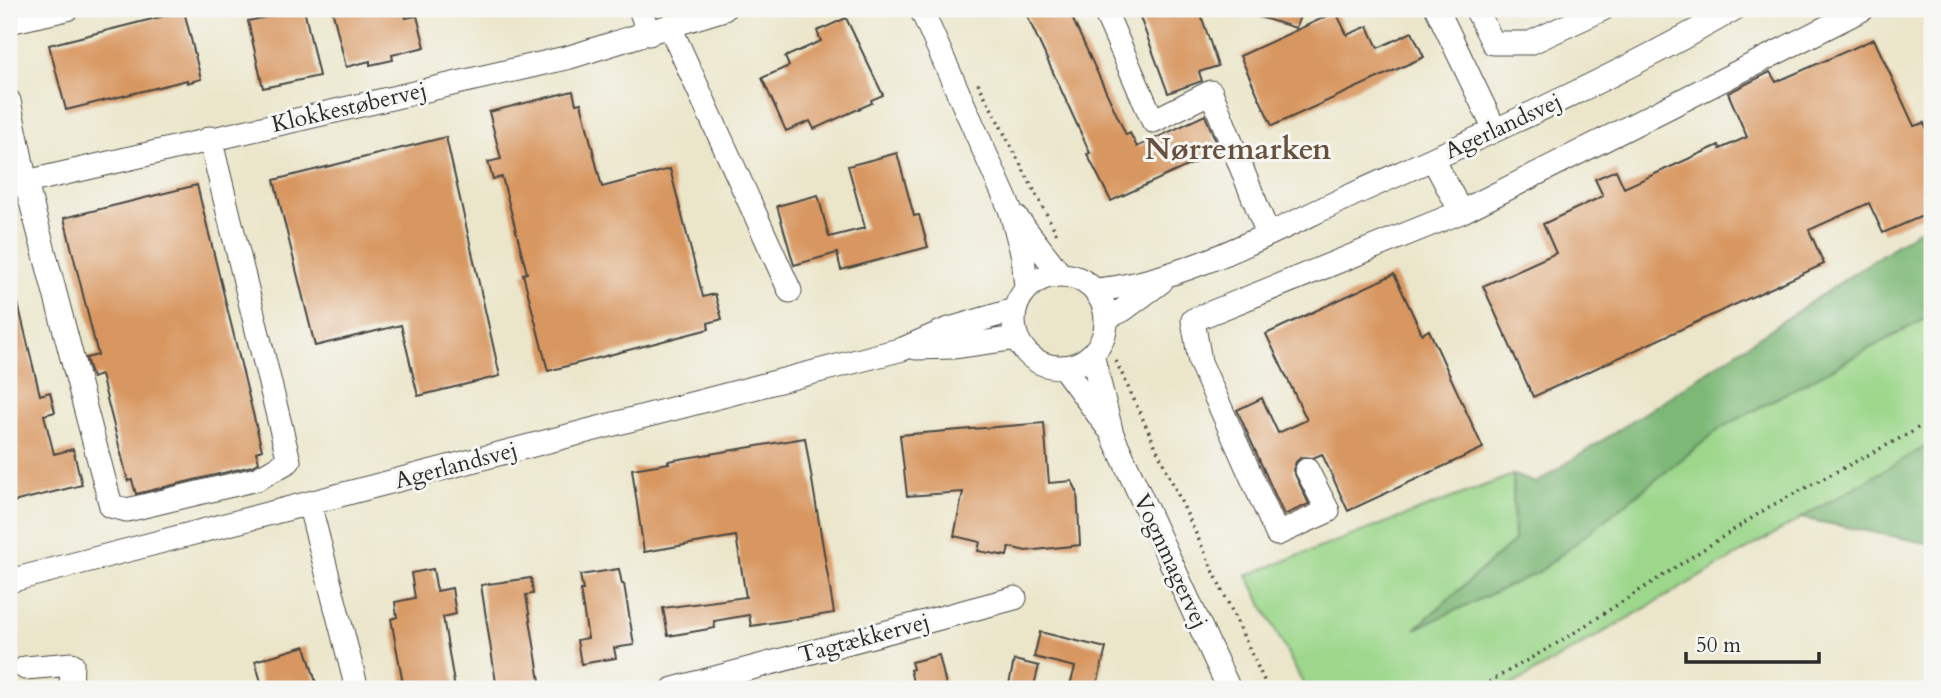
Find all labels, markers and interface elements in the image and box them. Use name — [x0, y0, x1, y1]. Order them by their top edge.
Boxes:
street label: Klokkestøbervej — [268, 74, 430, 140]
street label: Agerlandsvej — [1440, 85, 1566, 167]
district label: Nørremarken — [1145, 129, 1331, 170]
street label: Agerlandsvej — [391, 434, 521, 496]
street label: Vognmagervej — [1126, 489, 1216, 633]
street label: Tagtækkervej — [795, 606, 933, 670]
scale bar — [1686, 621, 1818, 665]
text: 50 m — [1696, 631, 1741, 660]

